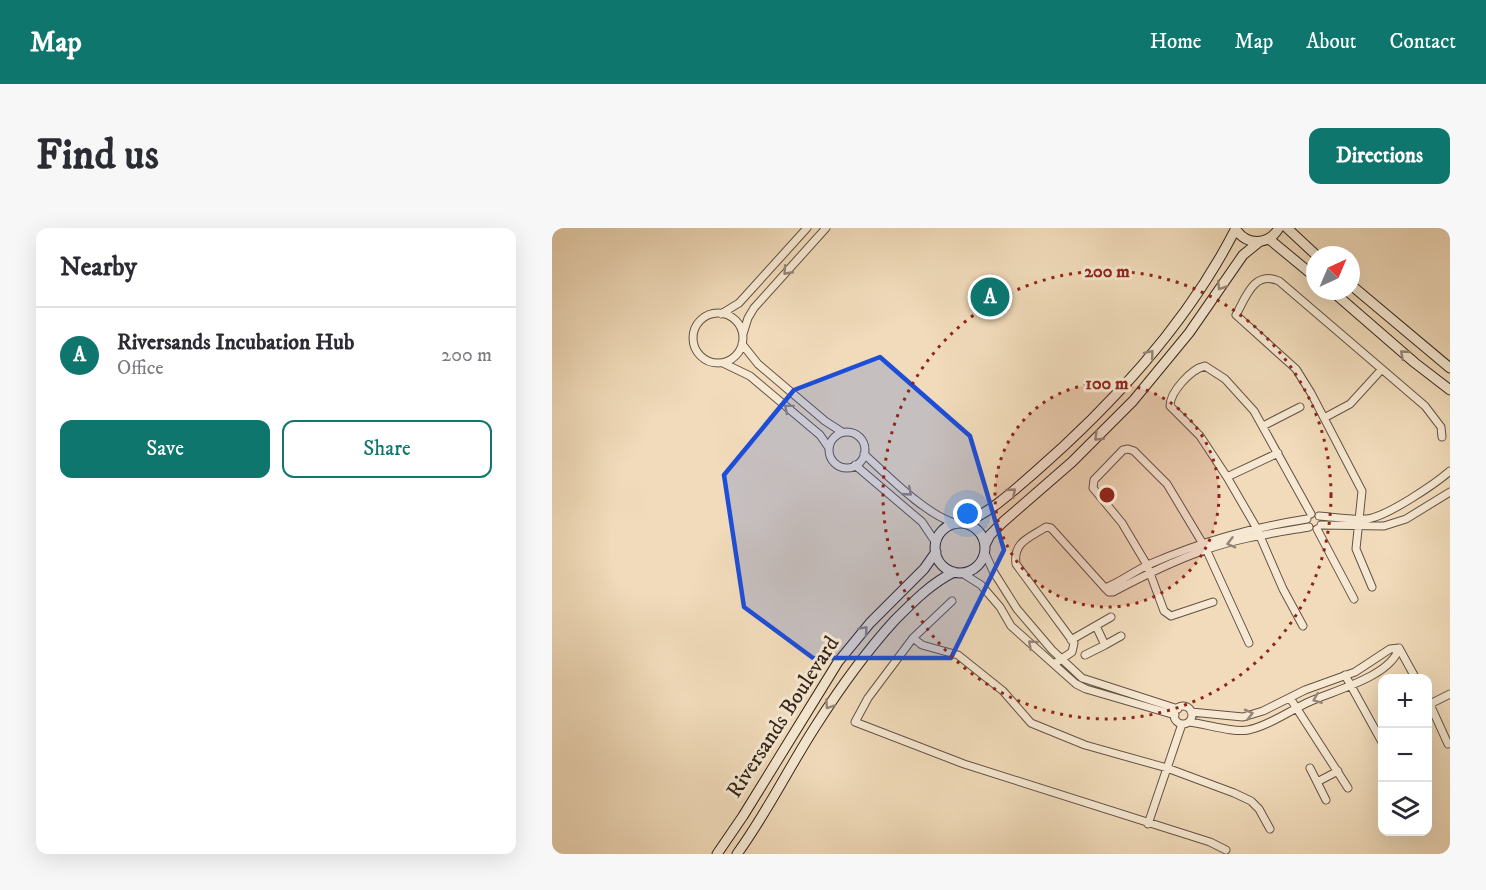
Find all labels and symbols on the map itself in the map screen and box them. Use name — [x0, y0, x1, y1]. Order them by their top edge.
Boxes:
north arrow — [1306, 246, 1360, 300]
text: 200 m — [1084, 261, 1130, 283]
one-way arrow — [783, 265, 794, 275]
pin: A — [970, 274, 1010, 320]
one-way arrow — [1217, 279, 1228, 290]
one-way arrow — [1143, 350, 1154, 361]
one-way arrow — [1400, 350, 1411, 361]
text: 100 m — [1085, 373, 1129, 395]
one-way arrow — [784, 404, 795, 415]
one-way arrow — [1095, 430, 1105, 441]
one-way arrow — [901, 485, 912, 496]
centre of rings — [1097, 485, 1117, 505]
one-way arrow — [1005, 488, 1016, 499]
your location — [953, 499, 982, 528]
one-way arrow — [1226, 535, 1236, 548]
one-way arrow — [857, 626, 868, 637]
street label: Riversands Boulevard — [721, 631, 845, 803]
one-way arrow — [1028, 640, 1038, 651]
one-way arrow — [1312, 692, 1323, 705]
one-way arrow — [825, 699, 837, 709]
one-way arrow — [1244, 709, 1254, 722]

